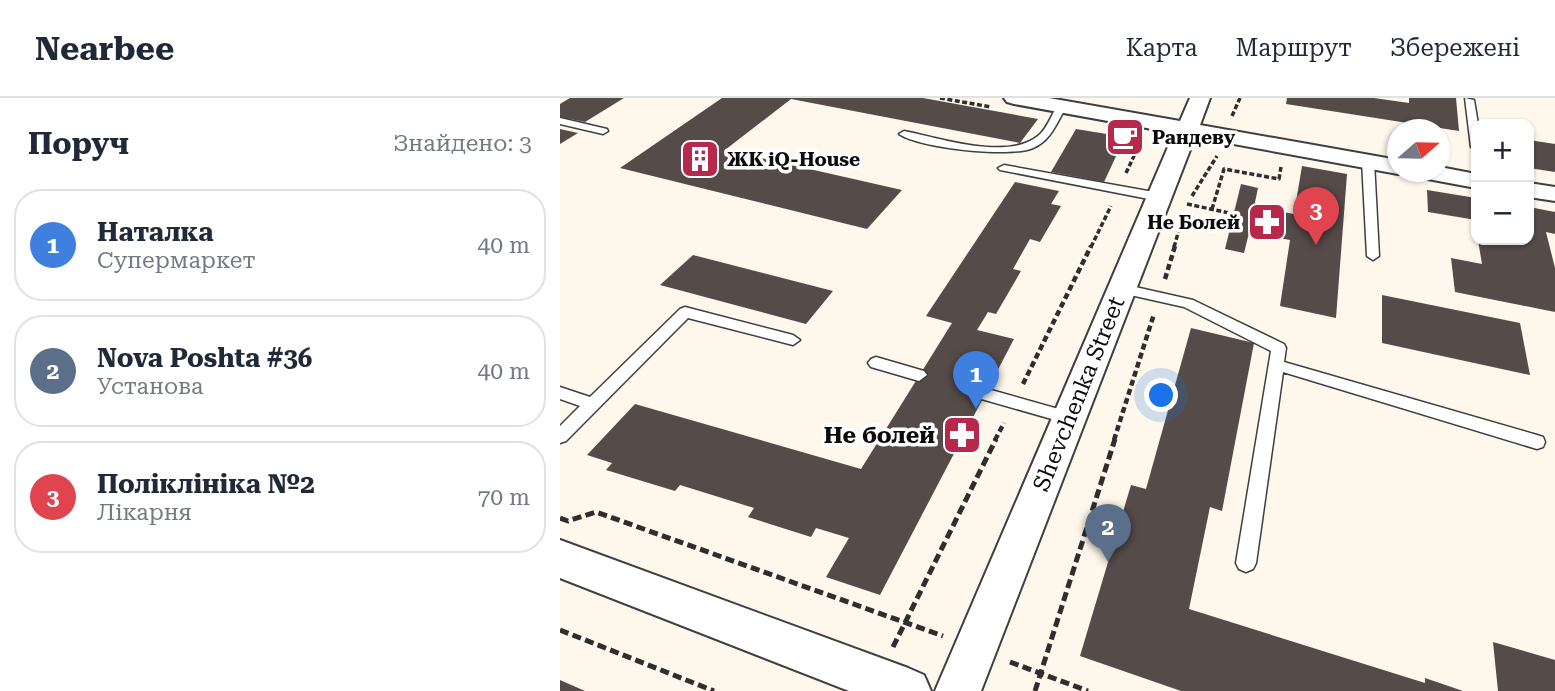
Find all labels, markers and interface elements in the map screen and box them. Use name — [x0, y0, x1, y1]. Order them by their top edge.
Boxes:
text: Nearbee — [35, 29, 174, 68]
text: Карта — [1126, 34, 1198, 62]
text: Маршрут — [1236, 34, 1352, 62]
text: Збережені — [1390, 34, 1520, 62]
cafe icon: Рандеву — [1104, 116, 1146, 158]
north arrow — [1387, 119, 1450, 182]
map controls — [1471, 119, 1534, 245]
button: + — [1471, 119, 1534, 182]
text: Поруч — [28, 126, 129, 161]
place label: Рандеву — [1152, 126, 1236, 149]
text: Знайдено: 3 — [393, 130, 532, 157]
building icon: ЖК iQ-House — [679, 138, 721, 180]
place label: ЖК iQ-House — [727, 148, 860, 171]
button: − — [1471, 182, 1534, 245]
pin: 3 — [1293, 187, 1339, 245]
pharmacy icon: Не Болей — [1246, 201, 1288, 243]
place label: Не Болей — [1147, 211, 1240, 234]
text: Наталка — [97, 217, 213, 247]
text: 1 — [47, 232, 59, 259]
text: 40 m — [477, 232, 530, 259]
text: Супермаркет — [97, 247, 255, 274]
street label: Shevchenka Street — [1028, 292, 1130, 495]
text: Nova Poshta #36 — [97, 343, 312, 373]
pin: 1 — [953, 351, 999, 409]
text: 2 — [47, 358, 59, 385]
text: 40 m — [477, 358, 530, 385]
text: Установа — [97, 373, 204, 400]
your location — [1144, 378, 1178, 412]
pharmacy icon: Не болей — [941, 414, 983, 456]
place label: Не болей — [824, 422, 935, 449]
text: Поліклініка №2 — [97, 469, 315, 499]
text: 3 — [47, 484, 59, 511]
text: 70 m — [477, 484, 530, 511]
text: Лікарня — [97, 499, 192, 526]
pin: 2 — [1085, 504, 1131, 562]

